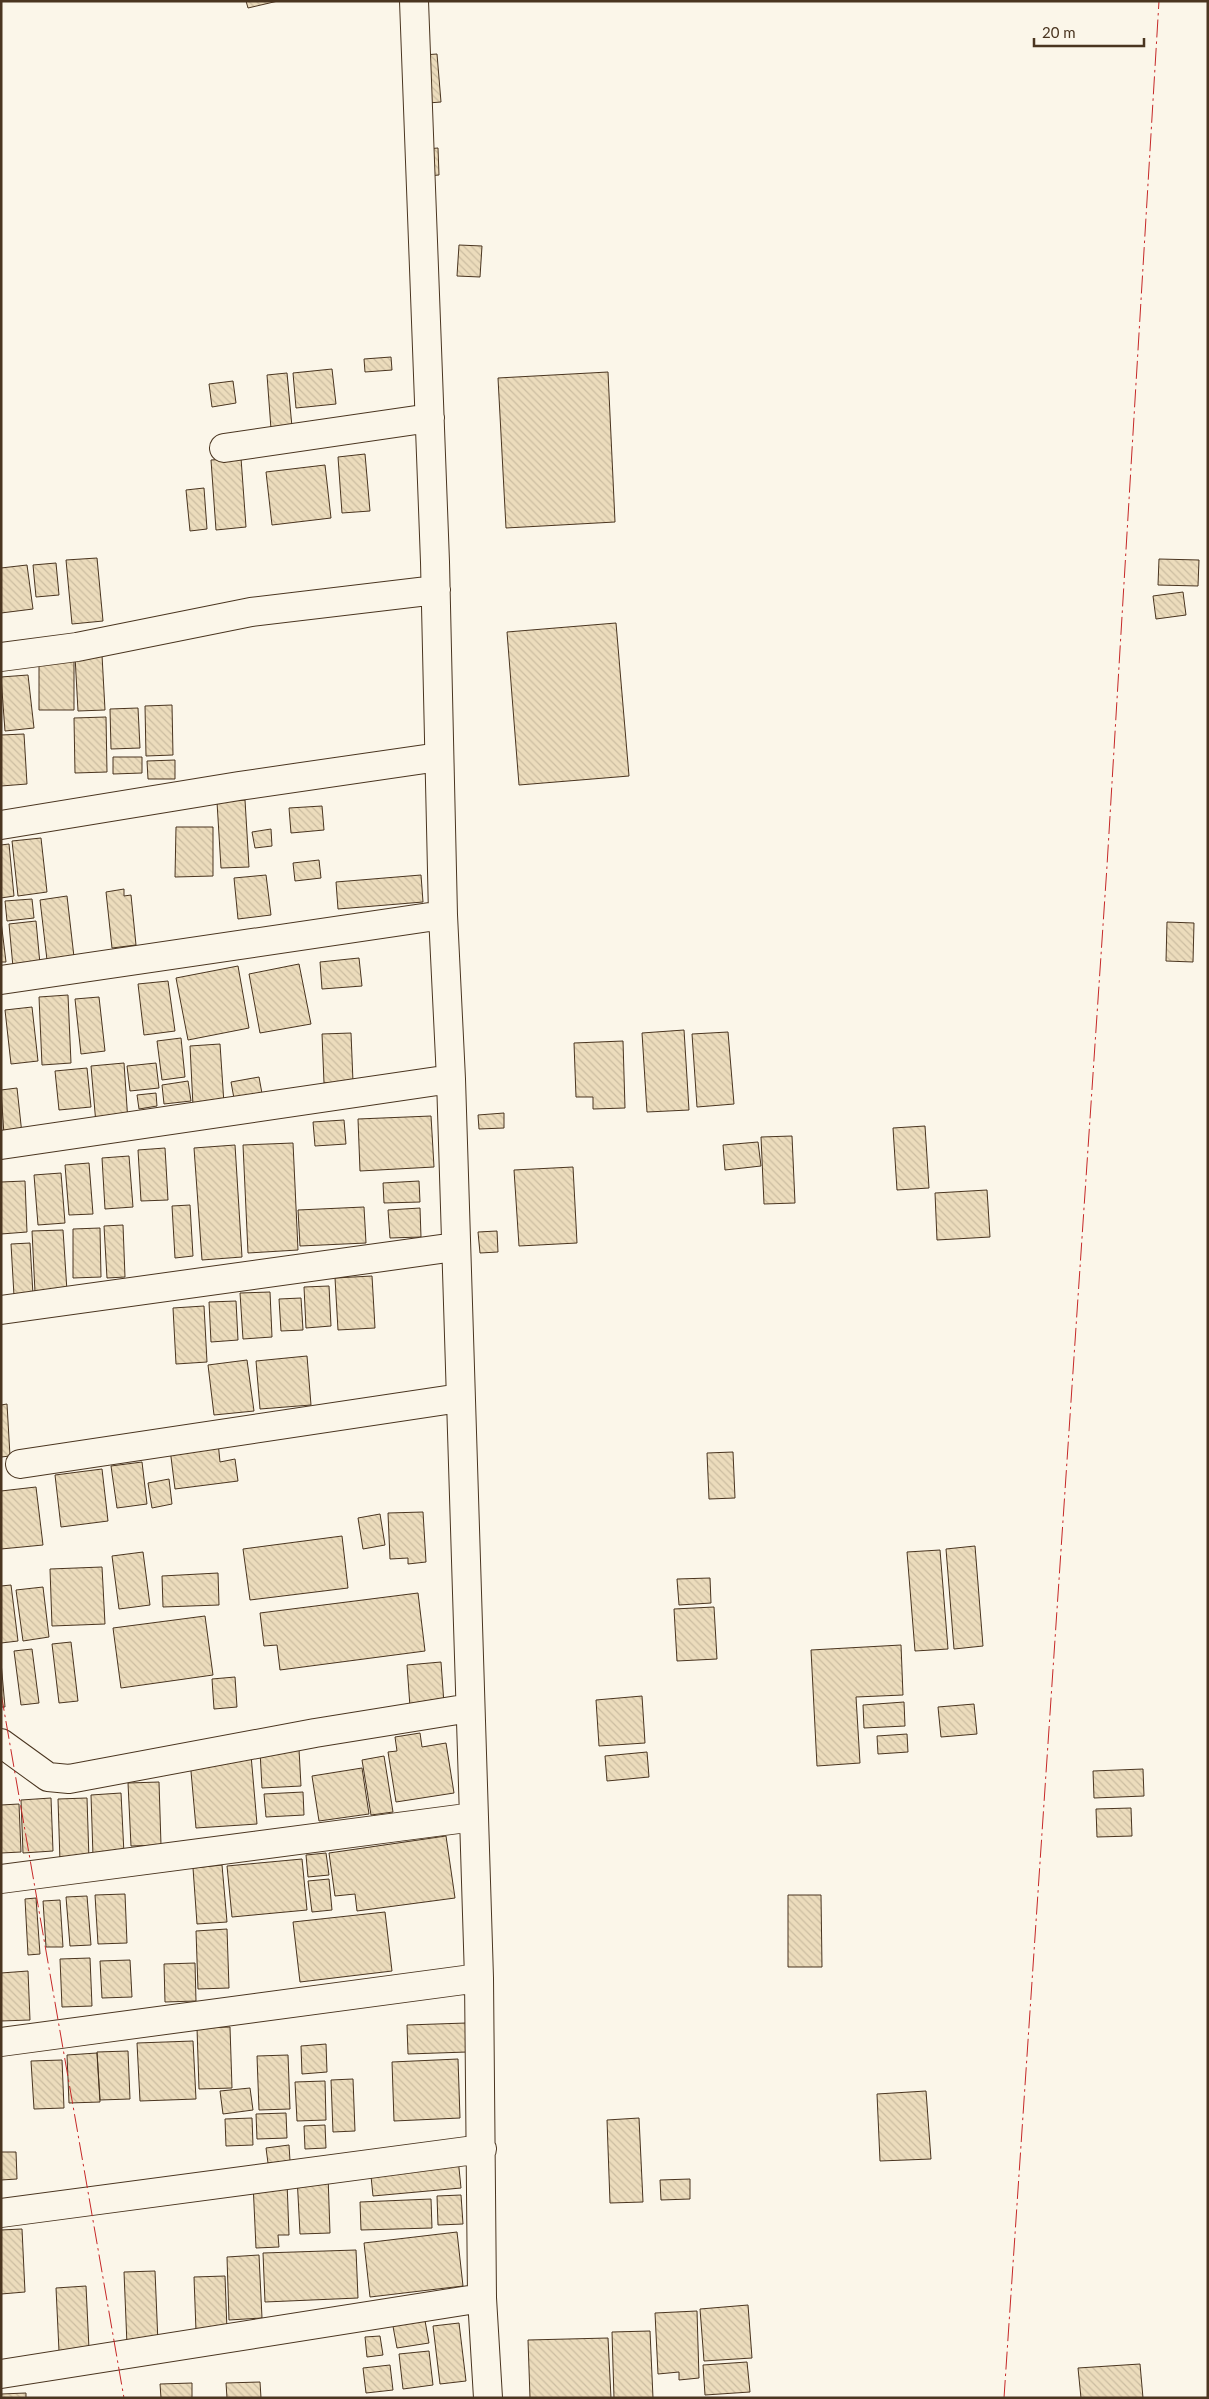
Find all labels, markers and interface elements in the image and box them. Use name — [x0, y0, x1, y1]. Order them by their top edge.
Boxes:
scale bar — [1034, 15, 1144, 47]
text: 20 m — [1042, 23, 1076, 41]

